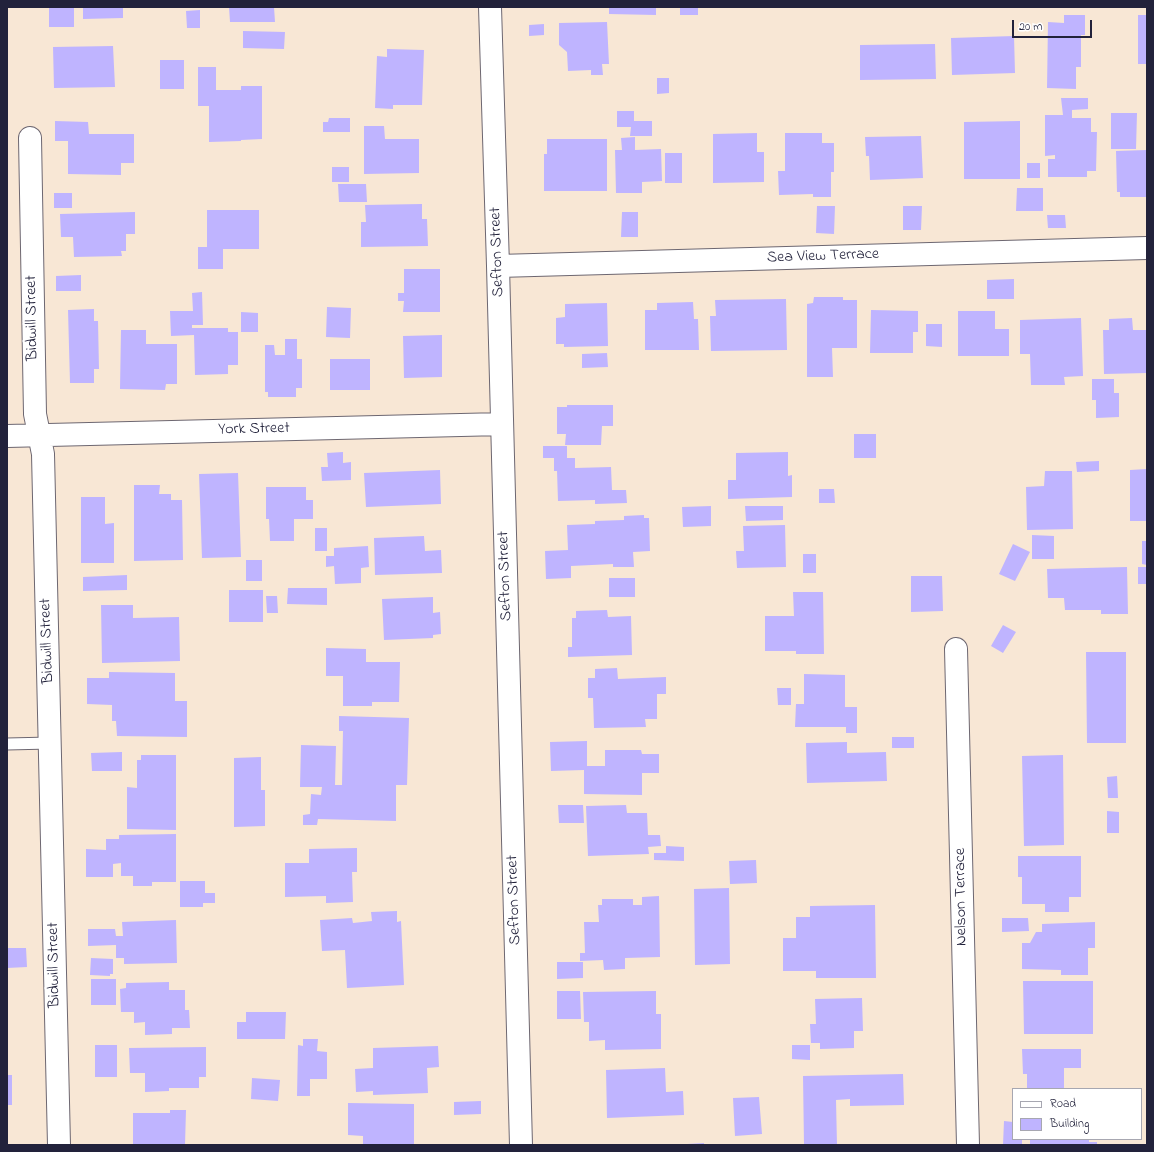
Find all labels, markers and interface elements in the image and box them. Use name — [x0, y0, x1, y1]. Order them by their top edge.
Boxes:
scale bar — [1014, 12, 1094, 38]
text: 20 m — [1019, 18, 1042, 36]
street label: Sefton Street — [487, 207, 509, 297]
street label: Sea View Terrace — [767, 245, 879, 269]
street label: Bidwill Street — [23, 275, 43, 361]
street label: York Street — [218, 420, 290, 440]
street label: Sefton Street — [495, 531, 517, 621]
street label: Bidwill Street — [37, 598, 59, 684]
street label: Nelson Terrace — [952, 848, 972, 946]
street label: Sefton Street — [504, 855, 526, 945]
street label: Bidwill Street — [45, 922, 65, 1008]
legend — [1012, 1088, 1142, 1140]
text: Road — [1050, 1095, 1076, 1113]
text: Building — [1050, 1115, 1089, 1133]

